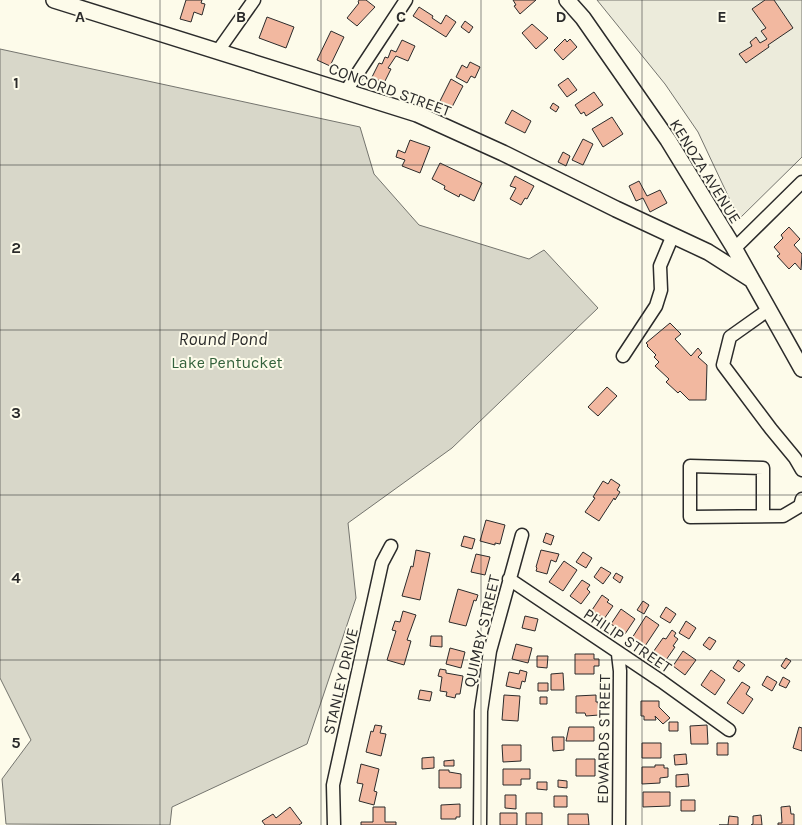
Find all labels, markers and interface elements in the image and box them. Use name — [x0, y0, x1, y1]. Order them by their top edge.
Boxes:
text: A — [75, 7, 85, 26]
text: B — [236, 7, 246, 26]
text: C — [396, 7, 406, 26]
text: D — [556, 7, 567, 26]
text: E — [717, 7, 727, 26]
street label: CONCORD STREET — [326, 59, 454, 120]
text: 1 — [13, 73, 19, 92]
street label: KENOZA AVENUE — [666, 116, 745, 227]
text: 2 — [11, 238, 21, 257]
water label: Round Pond — [178, 328, 268, 350]
park label: Lake Pentucket — [171, 353, 283, 372]
text: 3 — [11, 403, 21, 422]
text: 4 — [11, 568, 21, 587]
street label: QUIMBY STREET — [459, 573, 504, 689]
street label: PHILIP STREET — [580, 604, 675, 677]
street label: STANLEY DRIVE — [319, 626, 362, 736]
street label: EDWARDS STREET — [593, 674, 614, 804]
text: 5 — [11, 733, 21, 752]

